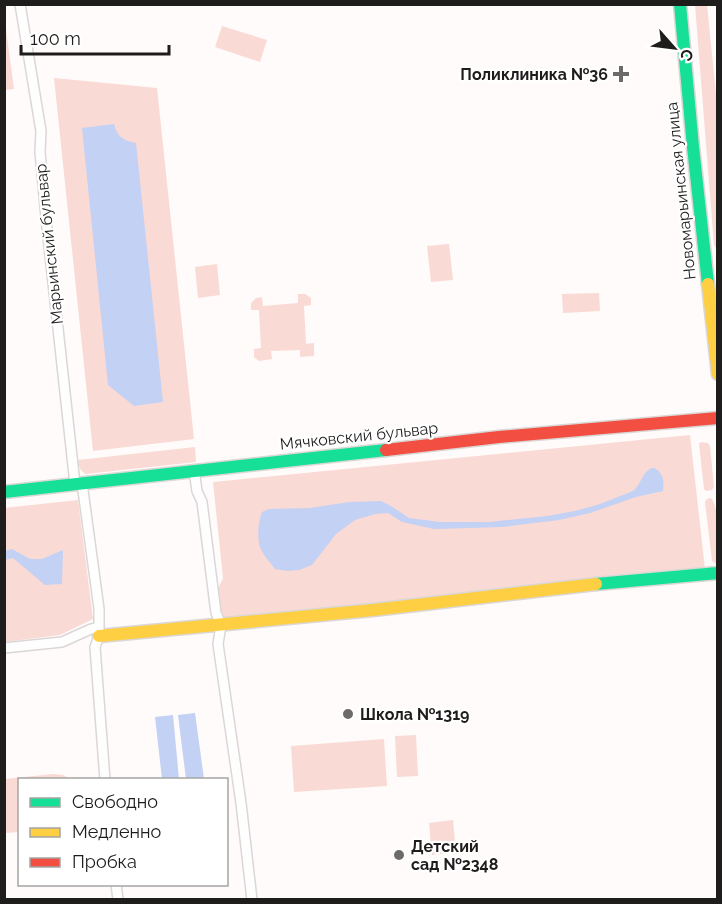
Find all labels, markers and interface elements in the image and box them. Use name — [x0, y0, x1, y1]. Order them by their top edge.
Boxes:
scale bar — [21, 18, 170, 56]
north arrow — [644, 18, 704, 78]
text: 100 m — [30, 28, 81, 49]
text: С — [676, 45, 698, 64]
place label: Поликлиника №36 — [460, 65, 608, 84]
marker: Поликлиника №36 — [612, 65, 630, 83]
street label: Новомарьинская улица — [662, 101, 700, 281]
street label: Марьинский бульвар — [31, 163, 67, 325]
street label: Мячковский бульвар — [279, 418, 439, 454]
place label: Школа №1319 — [360, 705, 470, 724]
marker: Школа №1319 — [341, 707, 355, 721]
legend — [18, 778, 228, 886]
text: Свободно — [72, 791, 158, 812]
text: Медленно — [72, 821, 161, 842]
place label: Детский сад №2348 — [411, 837, 498, 874]
marker: Детский сад №2348 — [392, 848, 406, 862]
text: Пробка — [72, 851, 137, 872]

